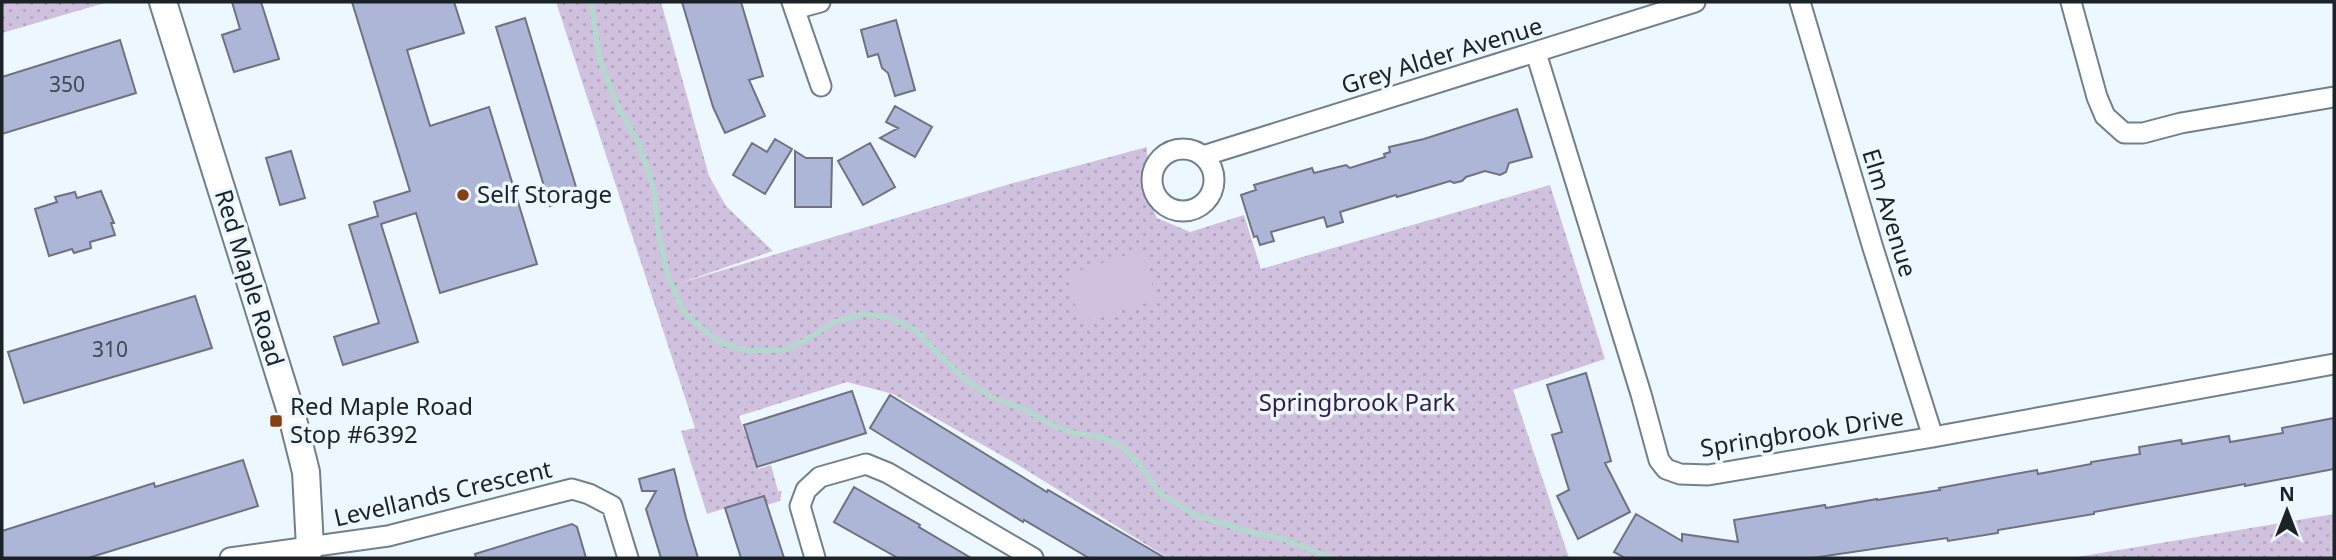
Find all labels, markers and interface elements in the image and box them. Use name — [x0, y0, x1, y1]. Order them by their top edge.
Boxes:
street label: Grey Alder Avenue — [1337, 8, 1546, 101]
house number: 350 — [49, 70, 85, 98]
street label: Elm Avenue — [1855, 144, 1926, 281]
place label: Self Storage — [477, 177, 612, 210]
street label: Red Maple Road — [208, 185, 293, 370]
marker: Self Storage — [455, 187, 471, 203]
house number: 310 — [92, 335, 128, 363]
park label: Springbrook Park — [1259, 385, 1455, 418]
place label: Red Maple Road Stop #6392 — [290, 389, 473, 450]
street label: Springbrook Drive — [1698, 399, 1906, 464]
marker: Red Maple Road Stop #6392 — [268, 413, 284, 429]
street label: Levellands Crescent — [330, 451, 555, 534]
north arrow — [2252, 476, 2322, 546]
text: N — [2279, 481, 2295, 507]

